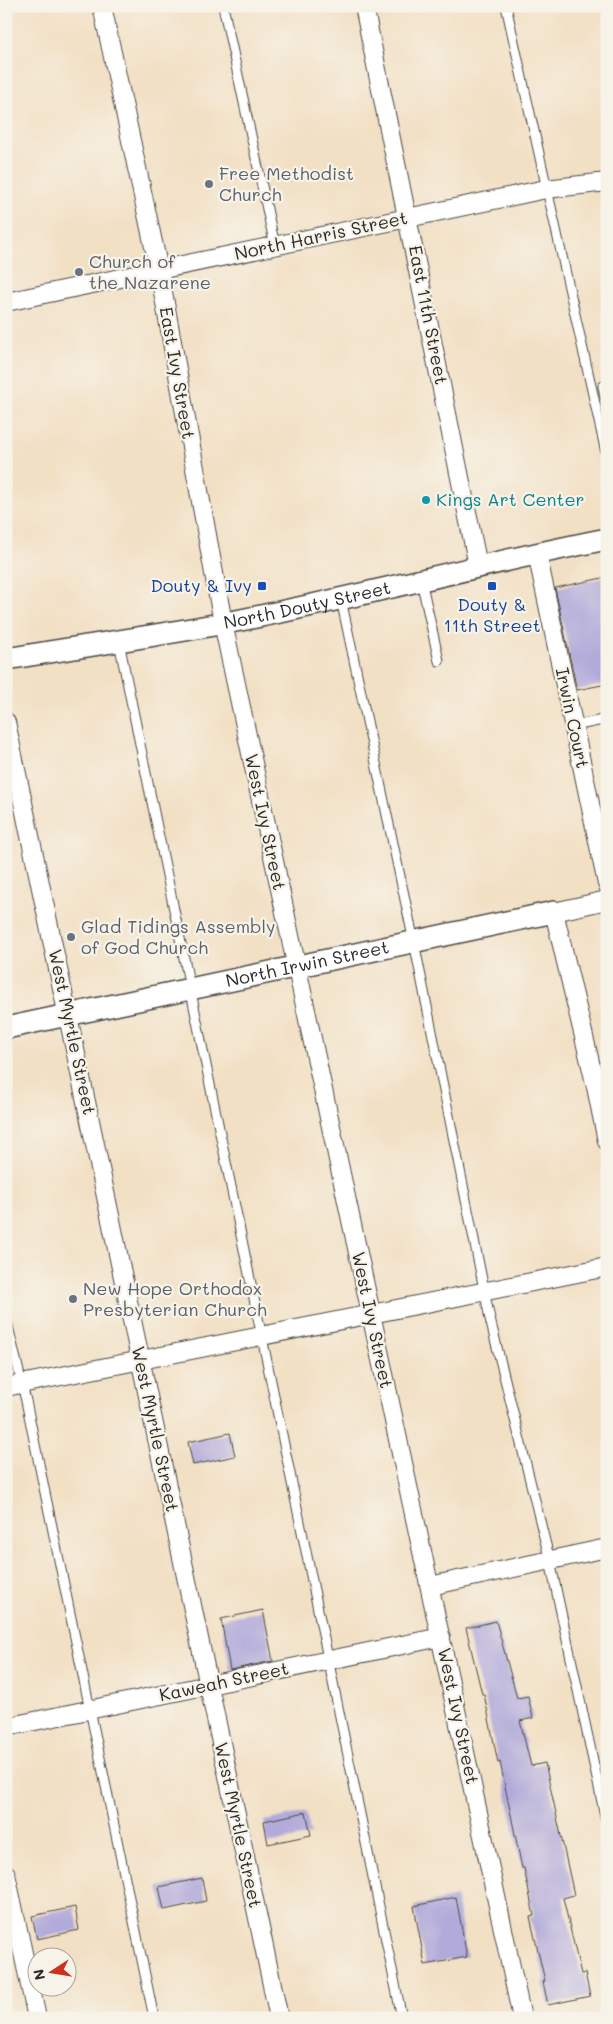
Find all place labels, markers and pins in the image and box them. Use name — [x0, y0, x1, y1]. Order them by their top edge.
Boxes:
place label: Free Methodist Church — [219, 161, 354, 206]
marker: Free Methodist Church — [203, 178, 215, 190]
place label: Church of the Nazarene — [89, 249, 211, 294]
marker: Church of the Nazarene — [73, 266, 85, 278]
place label: Kings Art Center — [436, 487, 585, 511]
marker: Kings Art Center — [420, 494, 432, 506]
place label: Douty & Ivy — [150, 573, 252, 597]
marker: Douty & Ivy — [256, 580, 268, 592]
marker: Douty & 11th Street — [486, 580, 498, 592]
place label: Douty & 11th Street — [443, 592, 541, 637]
place label: Glad Tidings Assembly of God Church — [81, 914, 275, 959]
marker: Glad Tidings Assembly of God Church — [65, 931, 77, 943]
place label: New Hope Orthodox Presbyterian Church — [83, 1276, 267, 1321]
marker: New Hope Orthodox Presbyterian Church — [67, 1293, 79, 1305]

